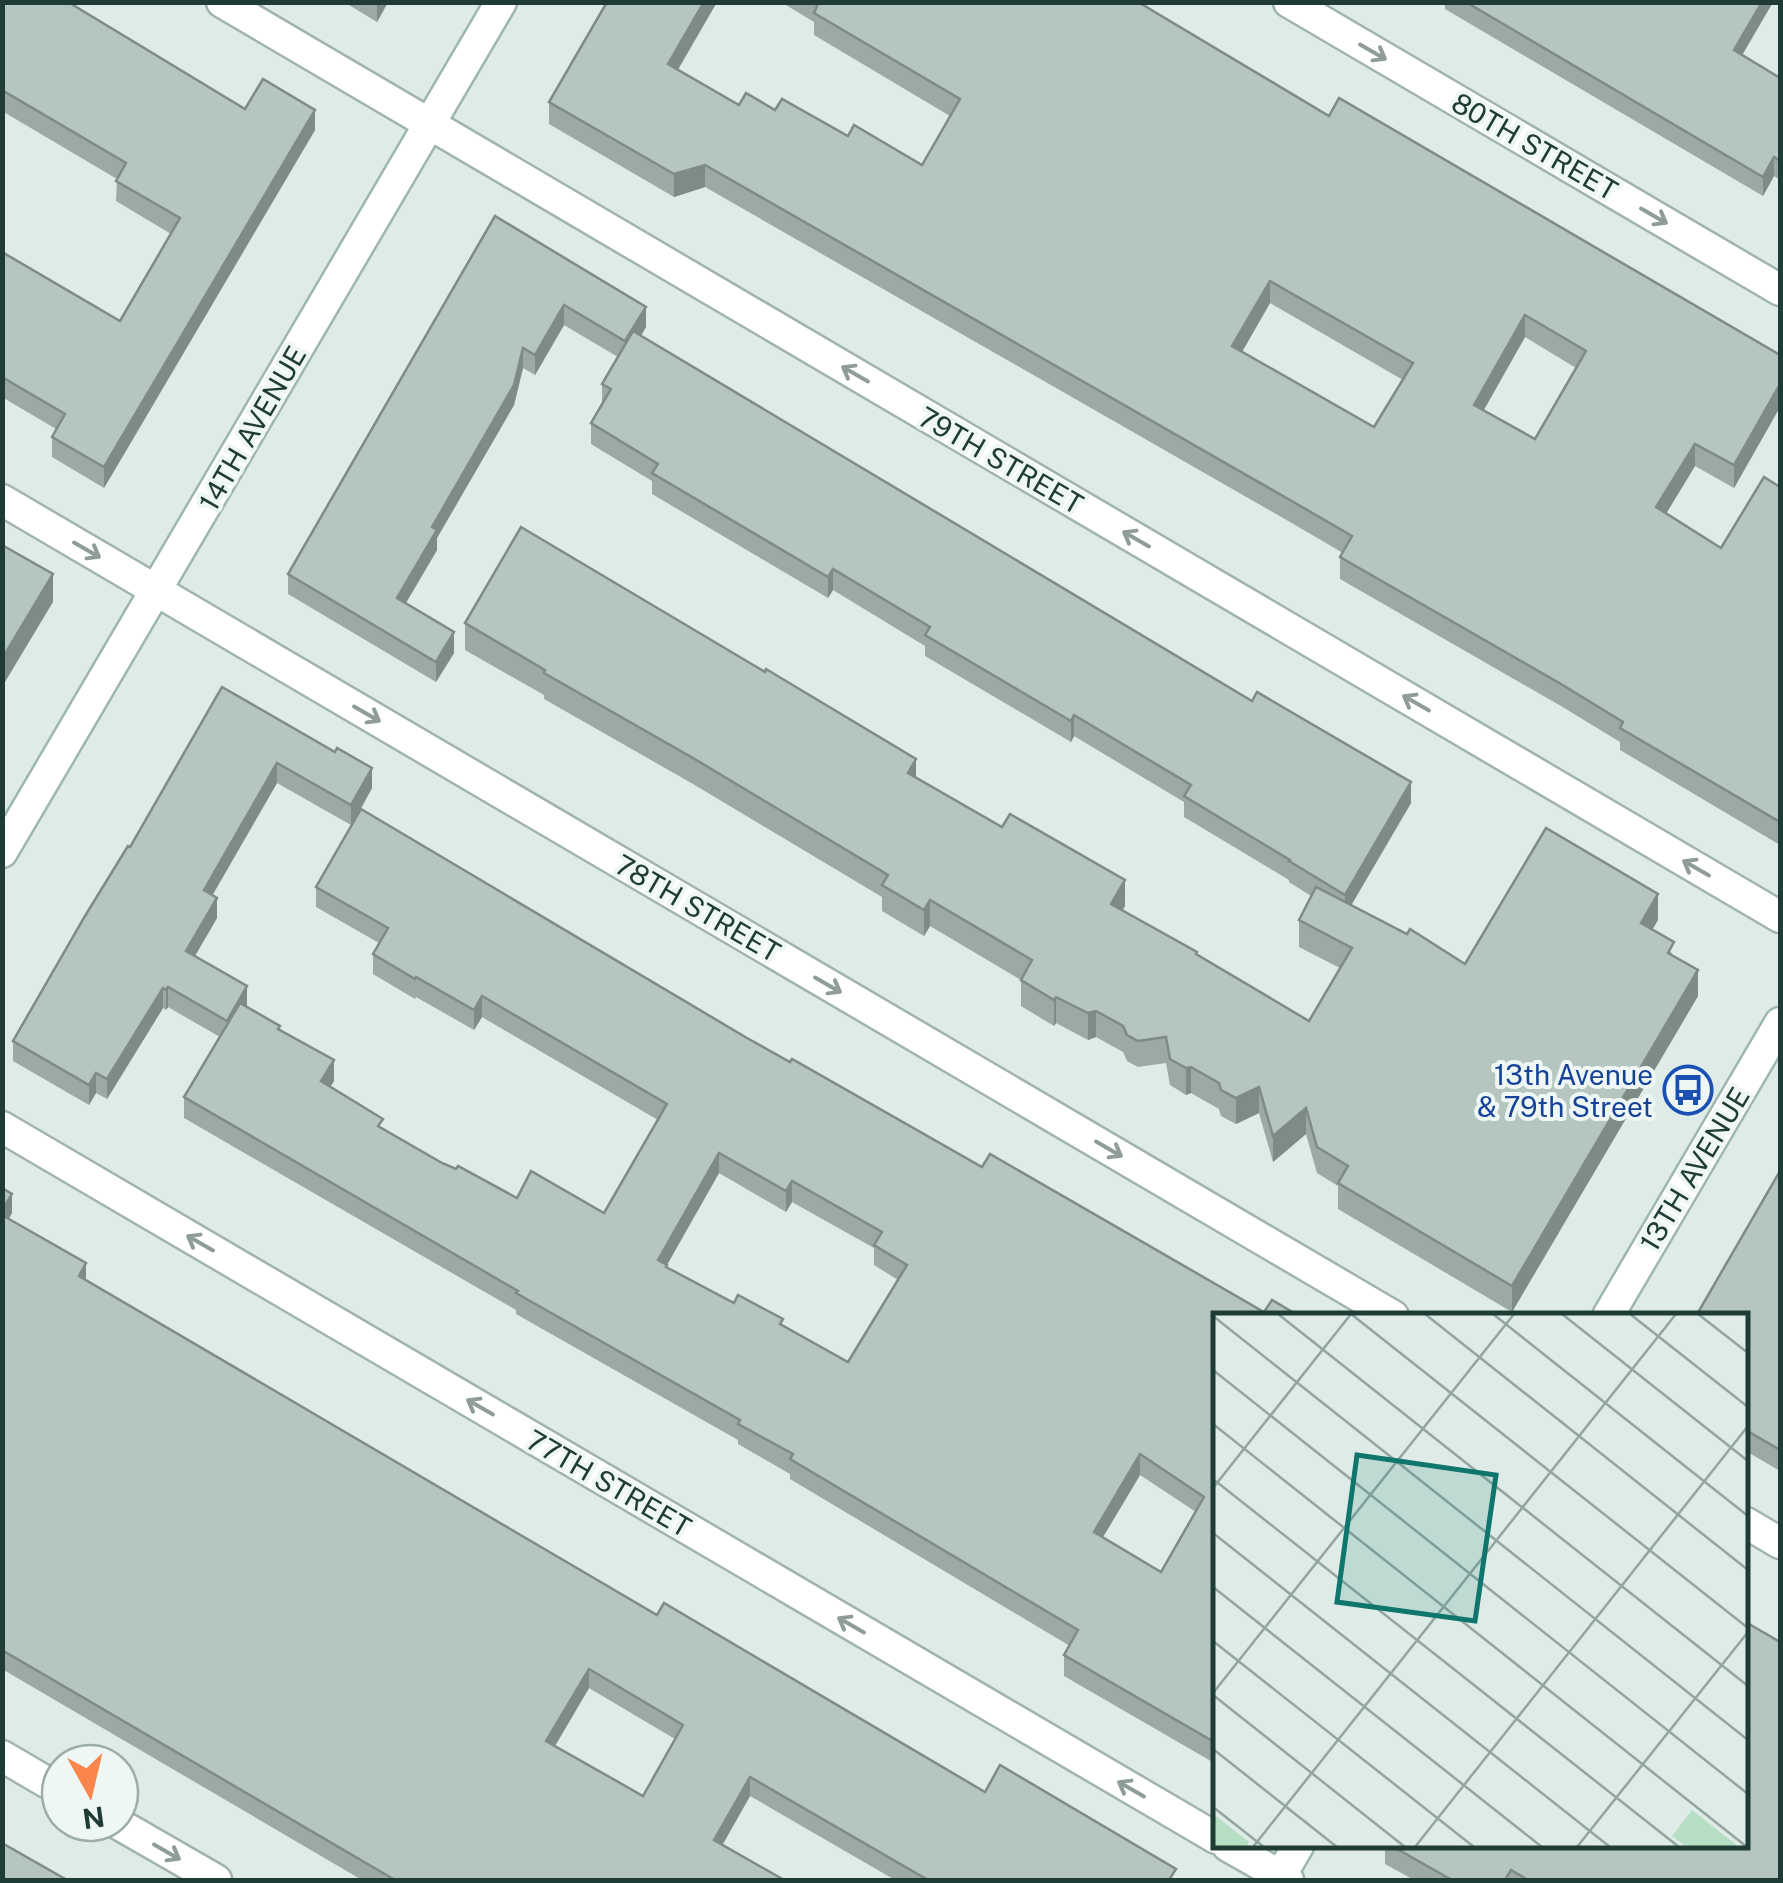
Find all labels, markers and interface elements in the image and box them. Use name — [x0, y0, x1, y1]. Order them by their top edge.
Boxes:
one-way arrow — [1359, 42, 1387, 62]
street label: 80TH STREET — [1446, 85, 1624, 207]
one-way arrow — [1639, 206, 1668, 226]
street label: 14TH AVENUE — [192, 340, 312, 516]
one-way arrow — [841, 364, 871, 384]
street label: 79TH STREET — [913, 400, 1089, 520]
one-way arrow — [1122, 529, 1151, 549]
one-way arrow — [72, 540, 101, 560]
one-way arrow — [1402, 693, 1431, 713]
one-way arrow — [352, 704, 381, 724]
street label: 78TH STREET — [610, 847, 786, 969]
one-way arrow — [1682, 858, 1711, 878]
one-way arrow — [814, 975, 842, 995]
place label: 13th Avenue & 79th Street — [1477, 1058, 1653, 1123]
bus stop icon: 13th Avenue & 79th Street — [1662, 1064, 1714, 1116]
street label: 13TH AVENUE — [1632, 1081, 1756, 1257]
one-way arrow — [1094, 1139, 1123, 1159]
one-way arrow — [186, 1233, 214, 1253]
inset map — [1213, 1313, 1748, 1848]
one-way arrow — [466, 1397, 495, 1417]
street label: 77TH STREET — [521, 1423, 697, 1543]
one-way arrow — [837, 1614, 866, 1634]
north arrow — [40, 1743, 140, 1843]
one-way arrow — [1117, 1779, 1146, 1799]
text: N — [80, 1800, 107, 1836]
one-way arrow — [152, 1842, 181, 1862]

